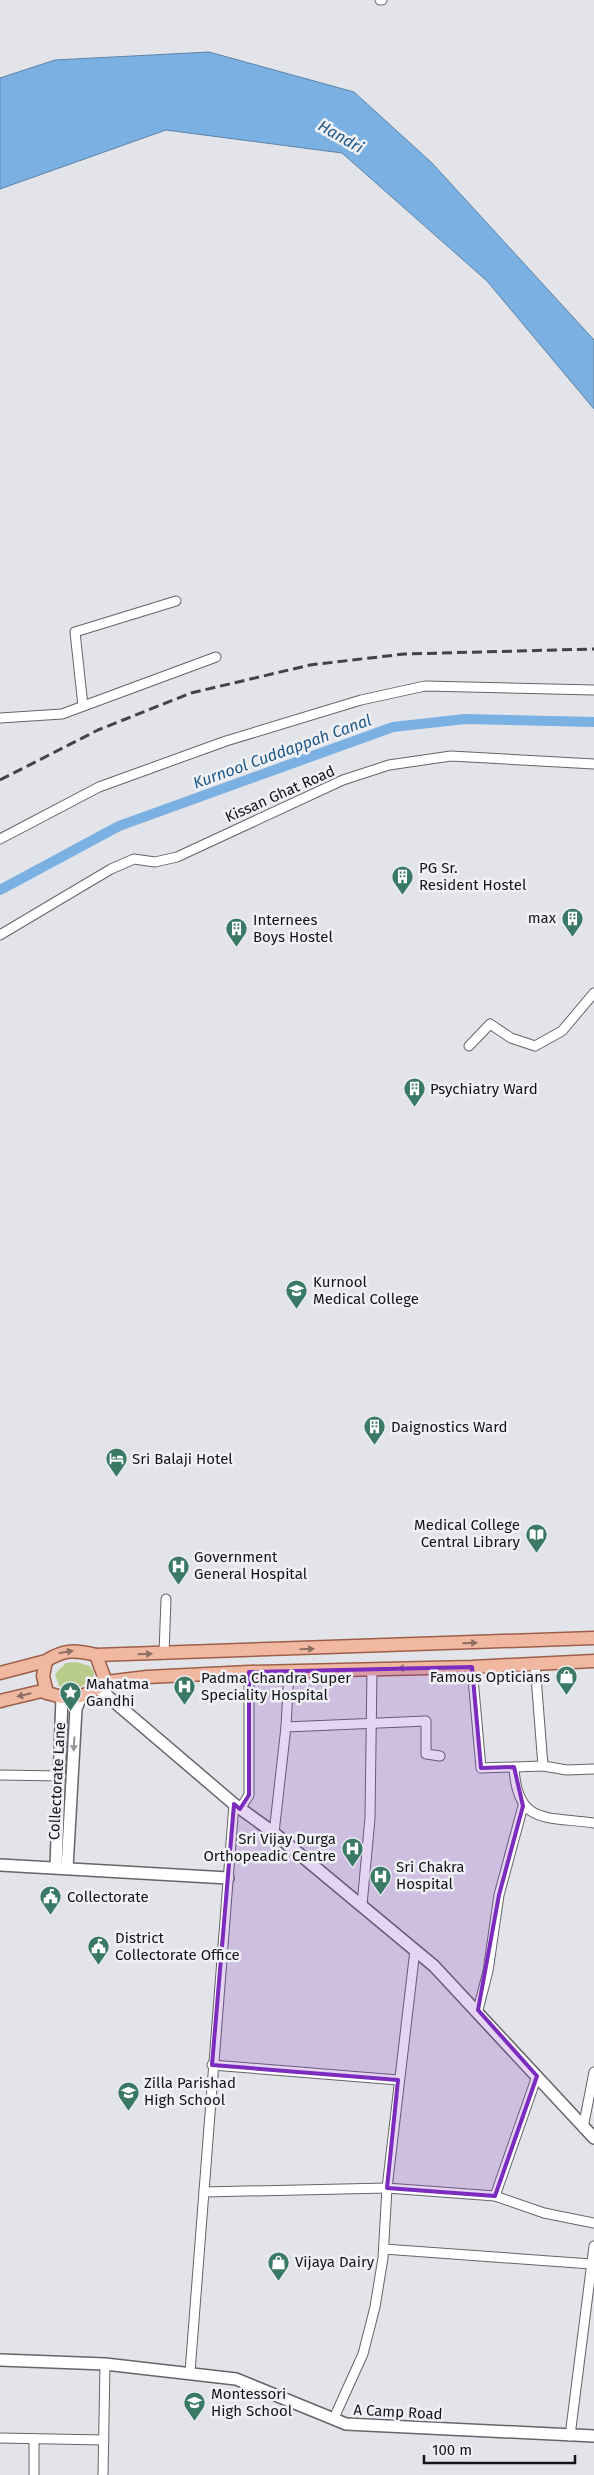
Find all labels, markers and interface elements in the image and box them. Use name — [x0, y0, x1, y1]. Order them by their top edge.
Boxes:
water label: Handri — [315, 116, 367, 157]
water label: Kurnool Cuddappah Canal — [190, 710, 374, 793]
street label: Kissan Ghat Road — [222, 762, 338, 826]
place label: PG Sr. Resident Hostel — [419, 859, 527, 894]
building icon: PG Sr. Resident Hostel — [391, 865, 415, 896]
building icon: max — [560, 906, 584, 937]
place label: max — [528, 909, 557, 927]
place label: Internees Boys Hostel — [253, 911, 333, 946]
building icon: Internees Boys Hostel — [225, 917, 249, 948]
building icon: Psychiatry Ward — [402, 1077, 426, 1108]
place label: Psychiatry Ward — [430, 1080, 538, 1098]
place label: Kurnool Medical College — [313, 1273, 419, 1308]
school or university icon: Kurnool Medical College — [285, 1279, 309, 1310]
building icon: Daignostics Ward — [363, 1415, 387, 1446]
place label: Daignostics Ward — [391, 1418, 507, 1436]
hotel icon: Sri Balaji Hotel — [104, 1447, 128, 1478]
place label: Sri Balaji Hotel — [132, 1450, 233, 1468]
place label: Medical College Central Library — [414, 1516, 521, 1551]
library icon: Medical College Central Library — [524, 1522, 548, 1553]
place label: Government General Hospital — [194, 1548, 308, 1583]
hospital icon: Government General Hospital — [166, 1554, 190, 1585]
one-way arrow — [462, 1638, 478, 1646]
one-way arrow — [299, 1644, 315, 1652]
one-way arrow — [58, 1647, 74, 1655]
one-way arrow — [137, 1650, 153, 1658]
one-way arrow — [397, 1664, 413, 1672]
shop icon: Famous Opticians — [554, 1665, 578, 1696]
place label: Famous Opticians — [430, 1668, 550, 1686]
place label: Padma Chandra Super Speciality Hospital — [201, 1669, 351, 1704]
place label: Mahatma Gandhi — [86, 1675, 149, 1710]
hospital icon: Padma Chandra Super Speciality Hospital — [173, 1675, 197, 1706]
place icon: Mahatma Gandhi — [58, 1681, 82, 1712]
one-way arrow — [16, 1691, 31, 1699]
street label: Collectorate Lane — [45, 1722, 69, 1840]
one-way arrow — [70, 1736, 78, 1752]
place label: Sri Vijay Durga Orthopeadic Centre — [203, 1830, 336, 1865]
hospital icon: Sri Vijay Durga Orthopeadic Centre — [340, 1836, 364, 1867]
place label: Sri Chakra Hospital — [396, 1858, 464, 1893]
hospital icon: Sri Chakra Hospital — [368, 1864, 392, 1895]
public building icon: Collectorate — [39, 1885, 63, 1916]
place label: Collectorate — [67, 1888, 149, 1906]
place label: District Collectorate Office — [115, 1929, 240, 1964]
public building icon: District Collectorate Office — [87, 1935, 111, 1966]
place label: Zilla Parishad High School — [144, 2074, 236, 2109]
school or university icon: Zilla Parishad High School — [116, 2080, 140, 2111]
shop icon: Vijaya Dairy — [267, 2250, 291, 2281]
place label: Vijaya Dairy — [295, 2253, 375, 2271]
place label: Montessori High School — [211, 2385, 293, 2420]
school or university icon: Montessori High School — [183, 2391, 207, 2422]
street label: A Camp Road — [353, 2401, 443, 2423]
scale bar — [424, 2432, 575, 2464]
text: 100 m — [432, 2441, 472, 2459]

